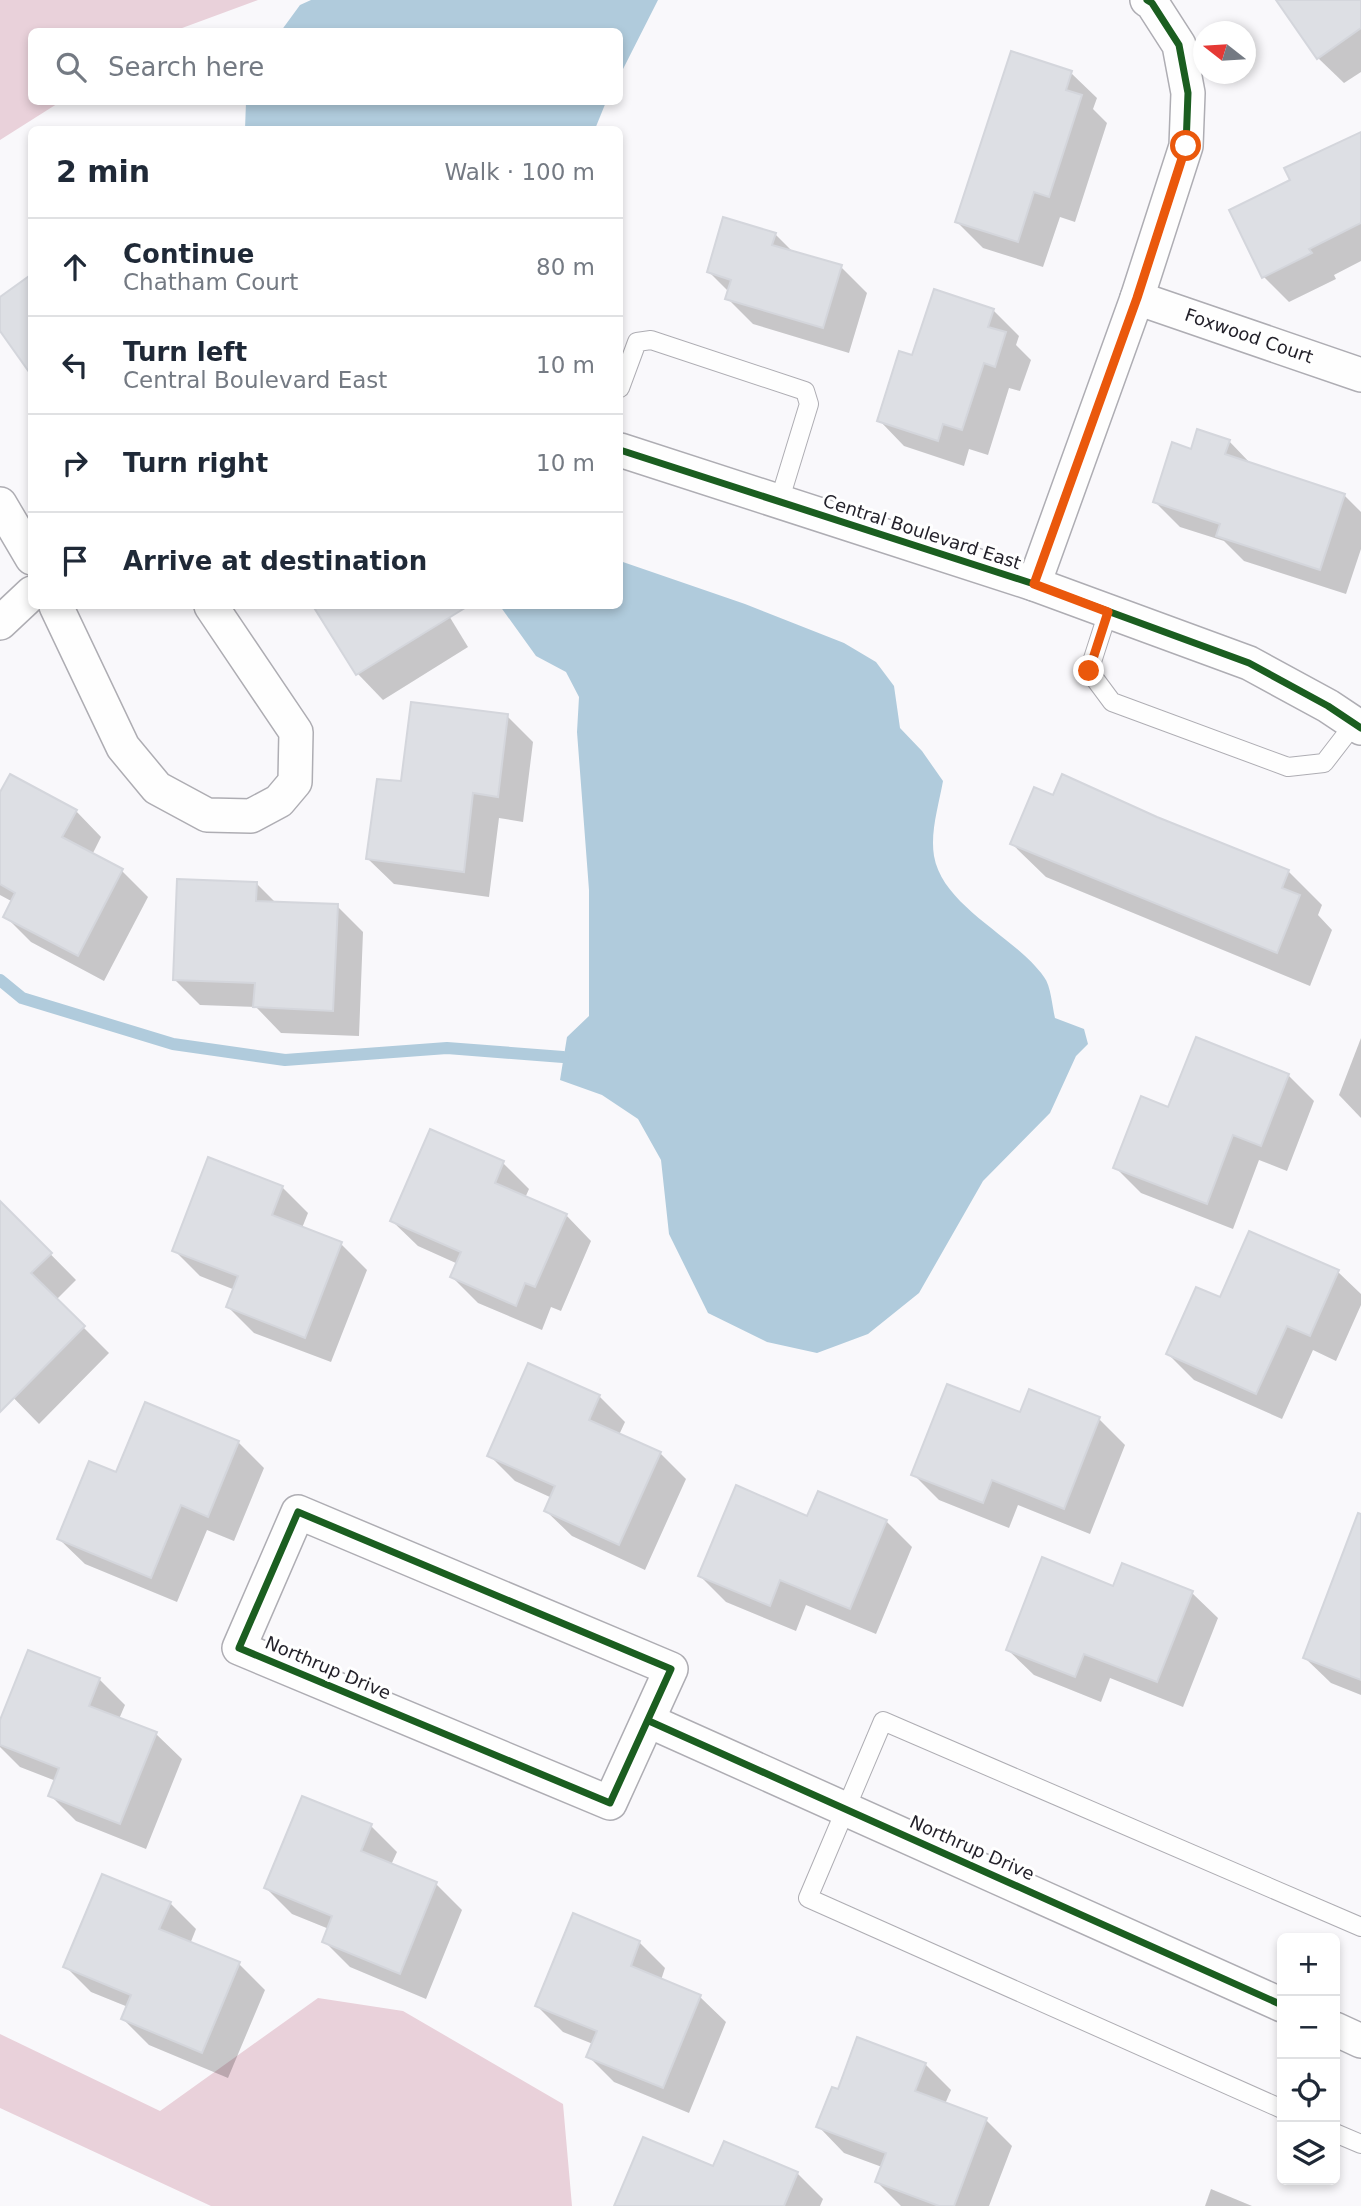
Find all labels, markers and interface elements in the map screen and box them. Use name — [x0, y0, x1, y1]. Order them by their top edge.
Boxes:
north arrow — [1193, 21, 1256, 84]
search box — [28, 28, 623, 105]
icon: search — [52, 48, 90, 86]
text: Search here — [108, 52, 264, 82]
route start — [1170, 130, 1201, 161]
text: 2 min — [56, 154, 150, 189]
text: Walk · 100 m — [444, 159, 595, 185]
text: Continue — [123, 239, 254, 269]
icon: ahead — [56, 248, 94, 286]
text: 80 m — [536, 254, 595, 280]
text: Chatham Court — [123, 269, 298, 295]
street label: Foxwood Court — [1182, 304, 1316, 367]
text: Turn left — [123, 337, 247, 367]
icon: left — [56, 346, 94, 384]
text: 10 m — [536, 352, 595, 378]
text: Central Boulevard East — [123, 367, 387, 393]
icon: right — [56, 444, 94, 482]
text: Turn right — [123, 448, 268, 478]
text: 10 m — [536, 450, 595, 476]
street label: Central Boulevard East — [821, 490, 1024, 573]
icon: arrive — [56, 542, 94, 580]
text: Arrive at destination — [123, 546, 427, 576]
route end — [1073, 655, 1104, 686]
street label: Northrup Drive — [262, 1632, 394, 1703]
street label: Northrup Drive — [907, 1811, 1038, 1884]
map controls — [1277, 1933, 1340, 2185]
button: + — [1277, 1933, 1340, 1996]
button: − — [1277, 1996, 1340, 2059]
button: locate — [1277, 2059, 1340, 2122]
button: layers — [1277, 2122, 1340, 2185]

